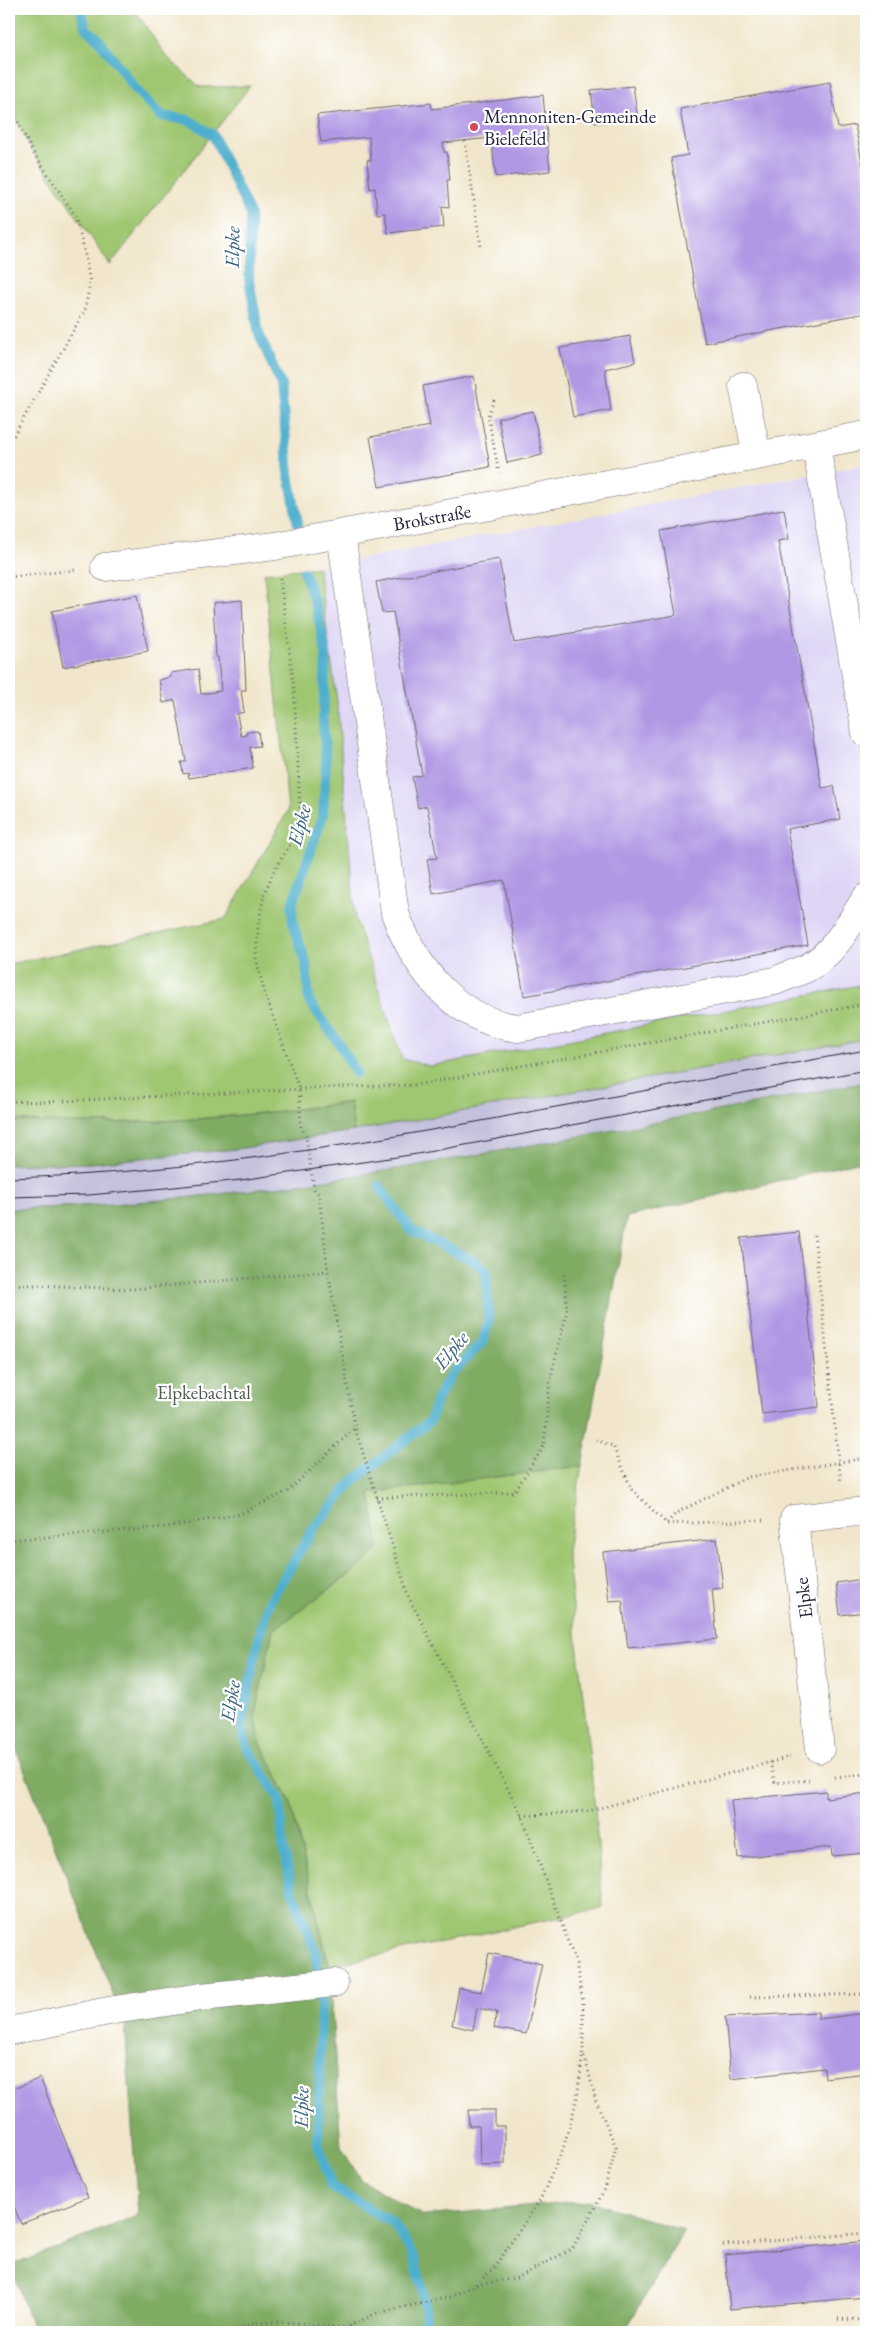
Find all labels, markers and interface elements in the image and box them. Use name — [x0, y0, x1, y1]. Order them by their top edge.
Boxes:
place label: Mennoniten-Gemeinde Bielefeld — [484, 104, 656, 151]
marker: Mennoniten-Gemeinde Bielefeld — [468, 121, 480, 133]
water label: Elpke — [219, 226, 245, 269]
street label: Brokstraße — [391, 498, 473, 537]
water label: Elpke — [281, 801, 317, 849]
water label: Elpke — [427, 1326, 474, 1375]
park label: Elpkebachtal — [157, 1380, 251, 1405]
street label: Elpke — [789, 1576, 818, 1620]
water label: Elpke — [214, 1678, 246, 1725]
water label: Elpke — [288, 2086, 314, 2129]

